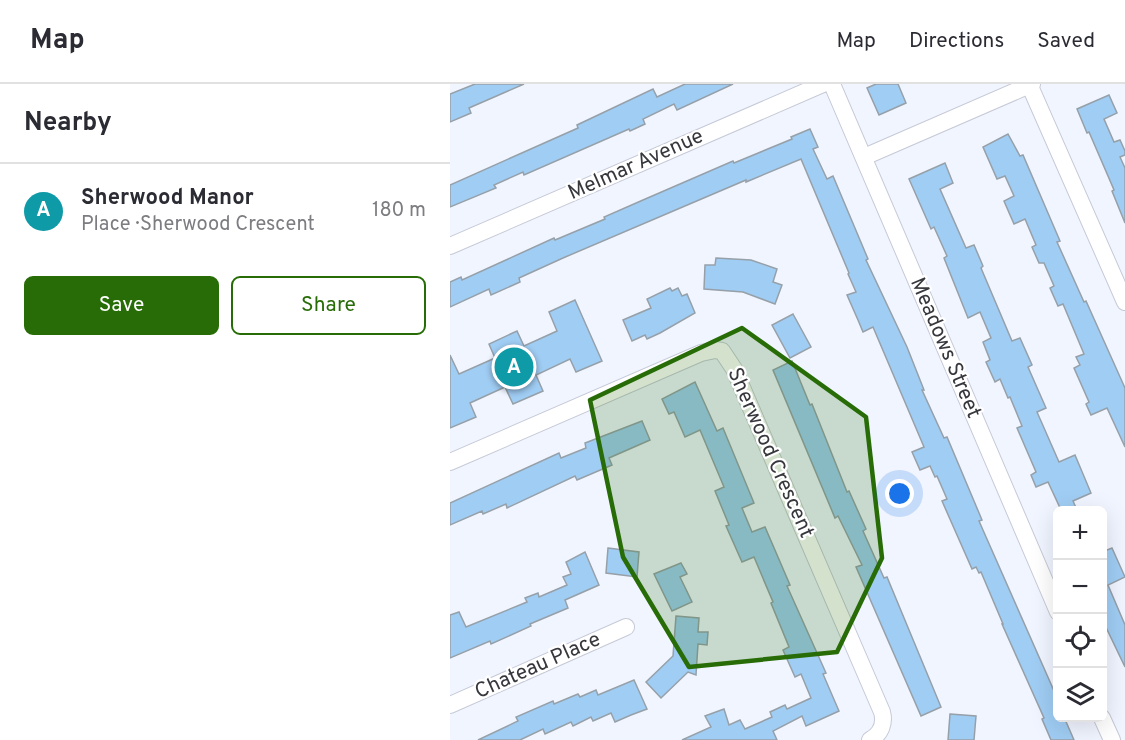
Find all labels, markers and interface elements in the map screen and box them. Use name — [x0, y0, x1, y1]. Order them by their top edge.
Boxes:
text: Map — [30, 23, 85, 59]
text: Map — [836, 28, 876, 55]
text: Directions — [909, 28, 1004, 55]
text: Saved — [1037, 28, 1095, 55]
text: Nearby — [24, 107, 112, 140]
street label: Melmar Avenue — [564, 123, 708, 207]
text: Sherwood Manor — [81, 185, 254, 212]
text: A — [36, 198, 51, 224]
text: 180 m — [372, 198, 426, 224]
text: Place · Sherwood Crescent — [81, 212, 315, 238]
street label: Meadows Street — [903, 274, 987, 422]
button: Save — [24, 276, 219, 335]
button: Share — [231, 276, 426, 335]
pin: A — [494, 344, 534, 390]
street label: Sherwood Crescent — [720, 364, 820, 542]
your location — [885, 479, 914, 508]
map controls — [1053, 506, 1107, 722]
button: + — [1053, 506, 1107, 560]
button: − — [1053, 560, 1107, 614]
button: locate — [1053, 614, 1107, 668]
street label: Chateau Place — [471, 626, 605, 706]
button: layers — [1053, 668, 1107, 722]

